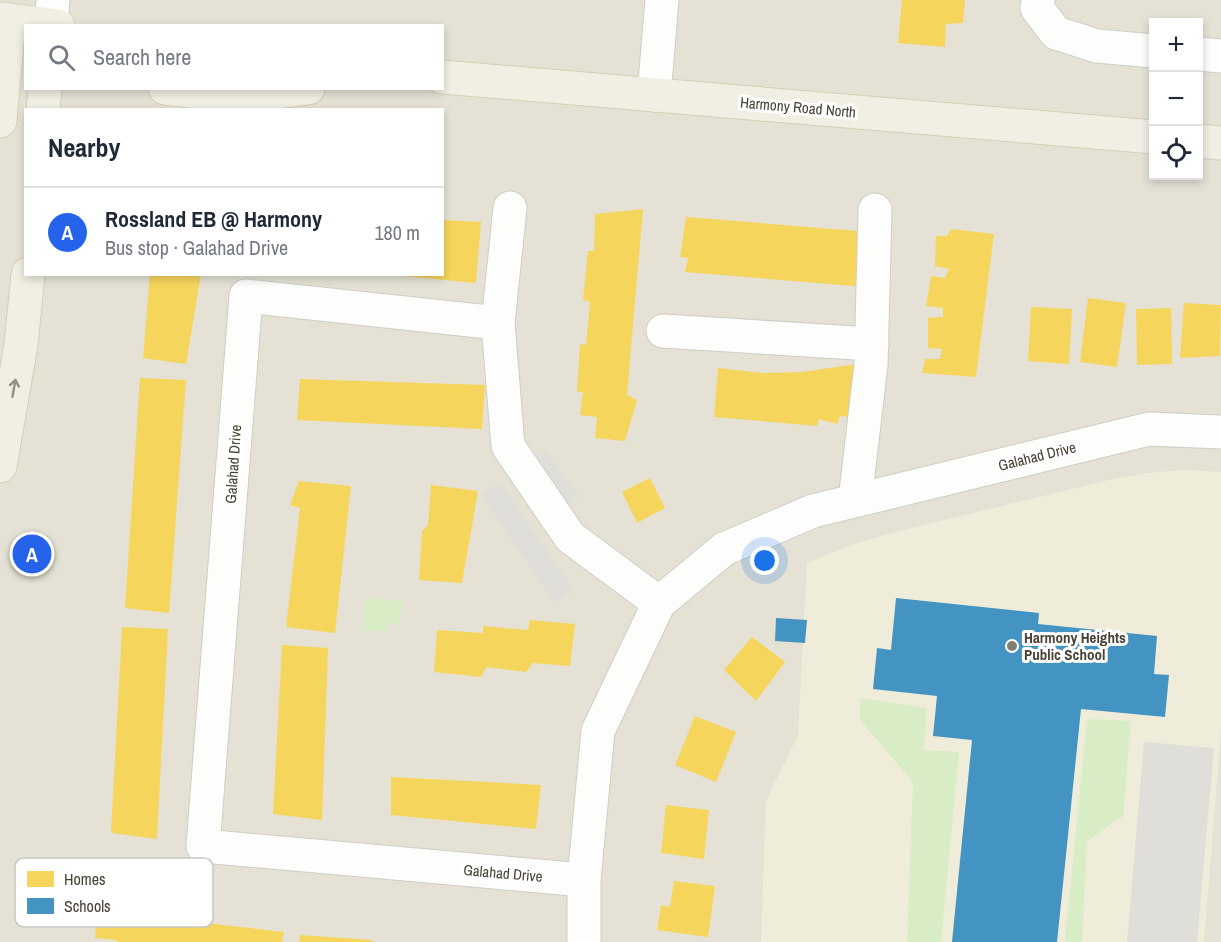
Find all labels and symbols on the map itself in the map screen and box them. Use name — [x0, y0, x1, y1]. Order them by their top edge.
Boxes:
street label: Harmony Road North — [739, 91, 857, 123]
one-way arrow — [8, 379, 19, 398]
street label: Galahad Drive — [220, 424, 246, 504]
street label: Galahad Drive — [996, 436, 1078, 476]
pin: A — [12, 532, 51, 576]
your location — [750, 546, 779, 575]
place label: Harmony Heights Public School — [1024, 627, 1126, 665]
marker: Harmony Heights Public School — [1005, 639, 1019, 653]
legend — [15, 858, 213, 927]
street label: Galahad Drive — [463, 859, 544, 887]
text: Homes — [64, 868, 106, 890]
text: Schools — [64, 895, 111, 917]

